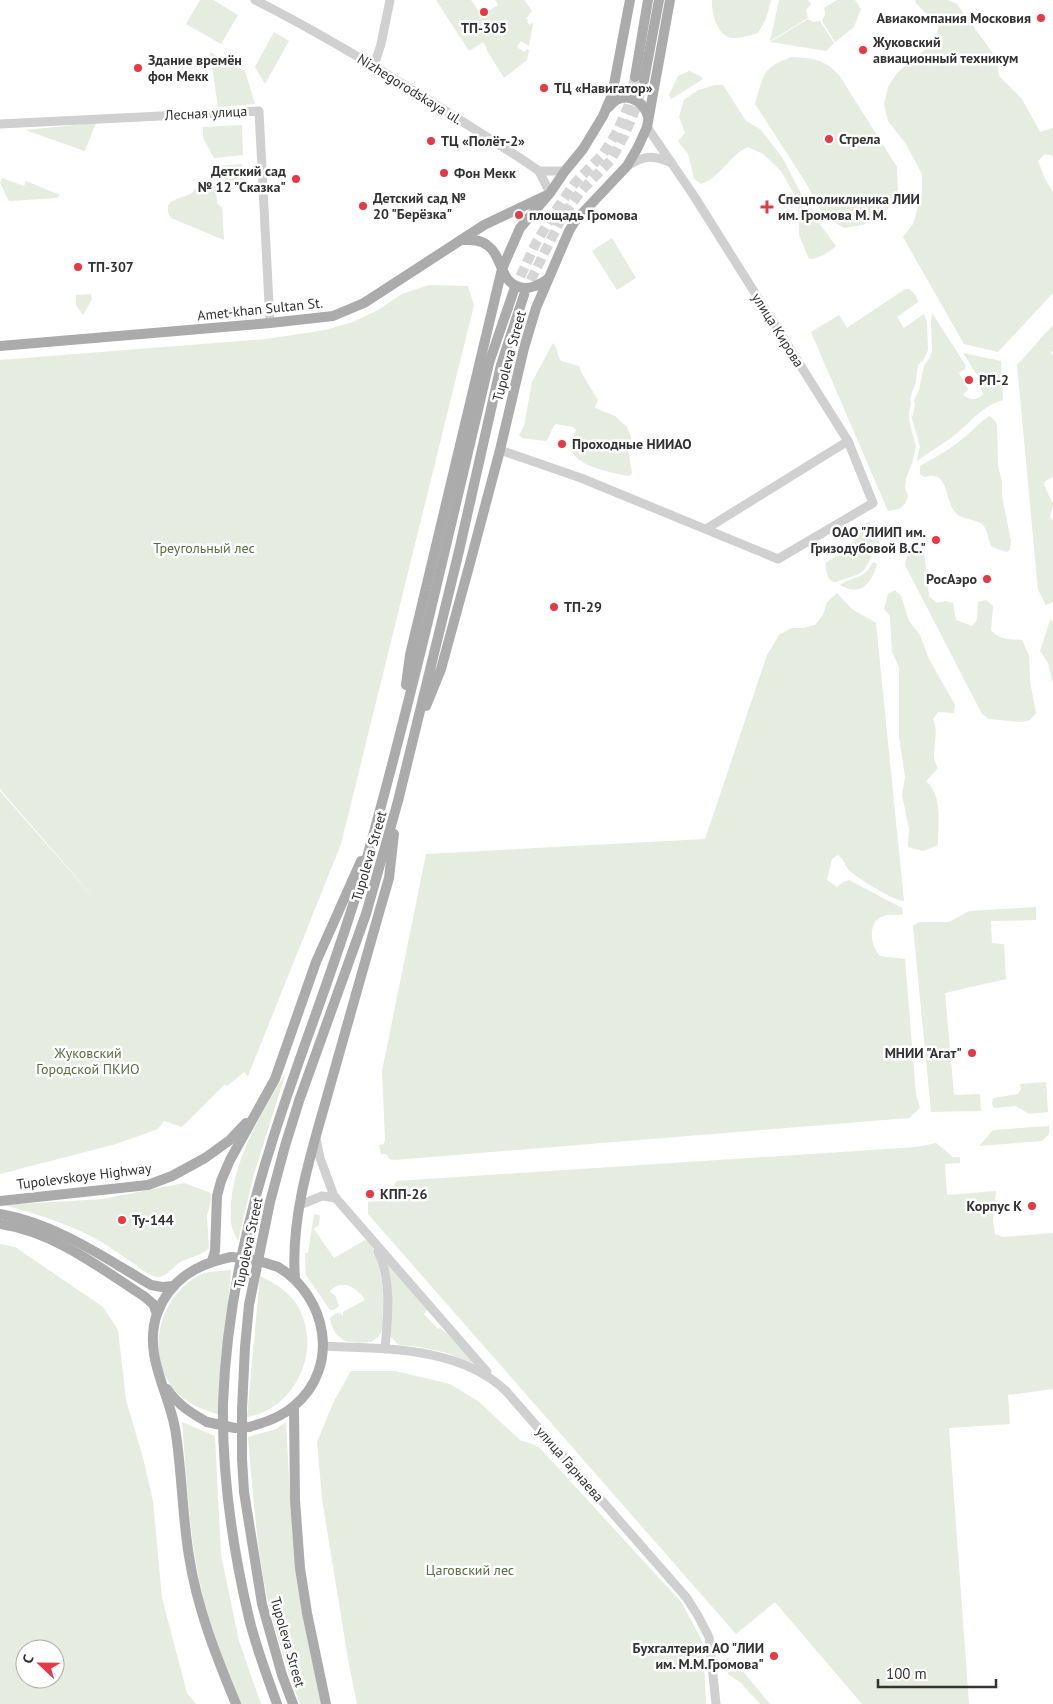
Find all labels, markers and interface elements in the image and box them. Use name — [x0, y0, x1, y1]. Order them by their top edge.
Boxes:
marker: ТП-305 — [478, 6, 490, 18]
place label: Авиакомпания Московия — [877, 9, 1031, 27]
marker: Авиакомпания Московия — [1035, 12, 1047, 24]
place label: ТП-305 — [461, 19, 507, 37]
place label: Жуковский авиационный техникум — [872, 33, 1018, 67]
marker: Жуковский авиационный техникум — [857, 44, 869, 56]
street label: Nizhegorodskaya ul. — [354, 50, 466, 128]
place label: Здание времён фон Мекк — [148, 51, 242, 85]
marker: Здание времён фон Мекк — [132, 62, 144, 74]
place label: ТЦ «Навигатор» — [554, 79, 653, 97]
marker: ТЦ «Навигатор» — [538, 82, 550, 94]
street label: Лесная улица — [163, 102, 248, 124]
place label: Стрела — [839, 130, 880, 148]
place label: ТЦ «Полёт-2» — [441, 132, 525, 150]
marker: Стрела — [823, 133, 835, 145]
marker: ТЦ «Полёт-2» — [425, 135, 437, 147]
place label: Детский сад № 12 "Сказка" — [198, 162, 286, 196]
place label: Фон Мекк — [454, 164, 516, 182]
marker: Фон Мекк — [438, 167, 450, 179]
marker: Детский сад № 12 "Сказка" — [290, 173, 302, 185]
place label: Детский сад № 20 "Берёзка" — [373, 189, 466, 223]
place label: Спецполиклиника ЛИИ им. Громова М. М. — [778, 190, 920, 224]
marker: Детский сад № 20 "Берёзка" — [357, 200, 369, 212]
marker: Спецполиклиника ЛИИ им. Громова М. М. — [760, 200, 774, 214]
place label: площадь Громова — [529, 206, 638, 224]
marker: площадь Громова — [513, 209, 525, 221]
place label: ТП-307 — [88, 258, 134, 276]
marker: ТП-307 — [72, 261, 84, 273]
street label: улица Кирова — [748, 289, 808, 371]
street label: Amet-khan Sultan St. — [196, 293, 324, 325]
street label: Tupoleva Street — [488, 309, 530, 403]
place label: РП-2 — [979, 371, 1009, 389]
marker: РП-2 — [963, 374, 975, 386]
place label: Проходные НИИАО — [572, 435, 692, 453]
marker: Проходные НИИАО — [556, 438, 568, 450]
place label: ОАО "ЛИИП им. Гризодубовой В.С." — [810, 523, 926, 557]
marker: ОАО "ЛИИП им. Гризодубовой В.С." — [930, 534, 942, 546]
park label: Треугольный лес — [153, 539, 255, 557]
place label: РосАэро — [926, 570, 977, 588]
marker: РосАэро — [981, 573, 993, 585]
place label: ТП-29 — [564, 598, 602, 616]
marker: ТП-29 — [548, 601, 560, 613]
street label: Tupoleva Street — [348, 809, 391, 903]
park label: Жуковский Городской ПКИО — [36, 1044, 140, 1078]
place label: МНИИ "Агат" — [885, 1044, 962, 1062]
marker: МНИИ "Агат" — [966, 1047, 978, 1059]
street label: Tupolevskoye Highway — [16, 1159, 153, 1193]
place label: КПП-26 — [380, 1185, 428, 1203]
marker: КПП-26 — [364, 1188, 376, 1200]
street label: Tupoleva Street — [230, 1195, 267, 1290]
place label: Корпус К — [967, 1197, 1022, 1215]
marker: Корпус К — [1026, 1200, 1038, 1212]
place label: Ty-144 — [132, 1211, 174, 1229]
marker: Ty-144 — [116, 1214, 128, 1226]
street label: улица Гарнаева — [532, 1423, 608, 1505]
park label: Цаговский лес — [426, 1561, 514, 1579]
street label: Tupoleva Street — [267, 1595, 310, 1689]
north arrow — [15, 1639, 65, 1689]
place label: Бухгалтерия АО "ЛИИ им. М.М.Громова" — [632, 1639, 764, 1673]
marker: Бухгалтерия АО "ЛИИ им. М.М.Громова" — [768, 1650, 780, 1662]
text: С — [18, 1652, 38, 1666]
scale bar — [878, 1656, 996, 1688]
text: 100 m — [886, 1664, 927, 1683]

